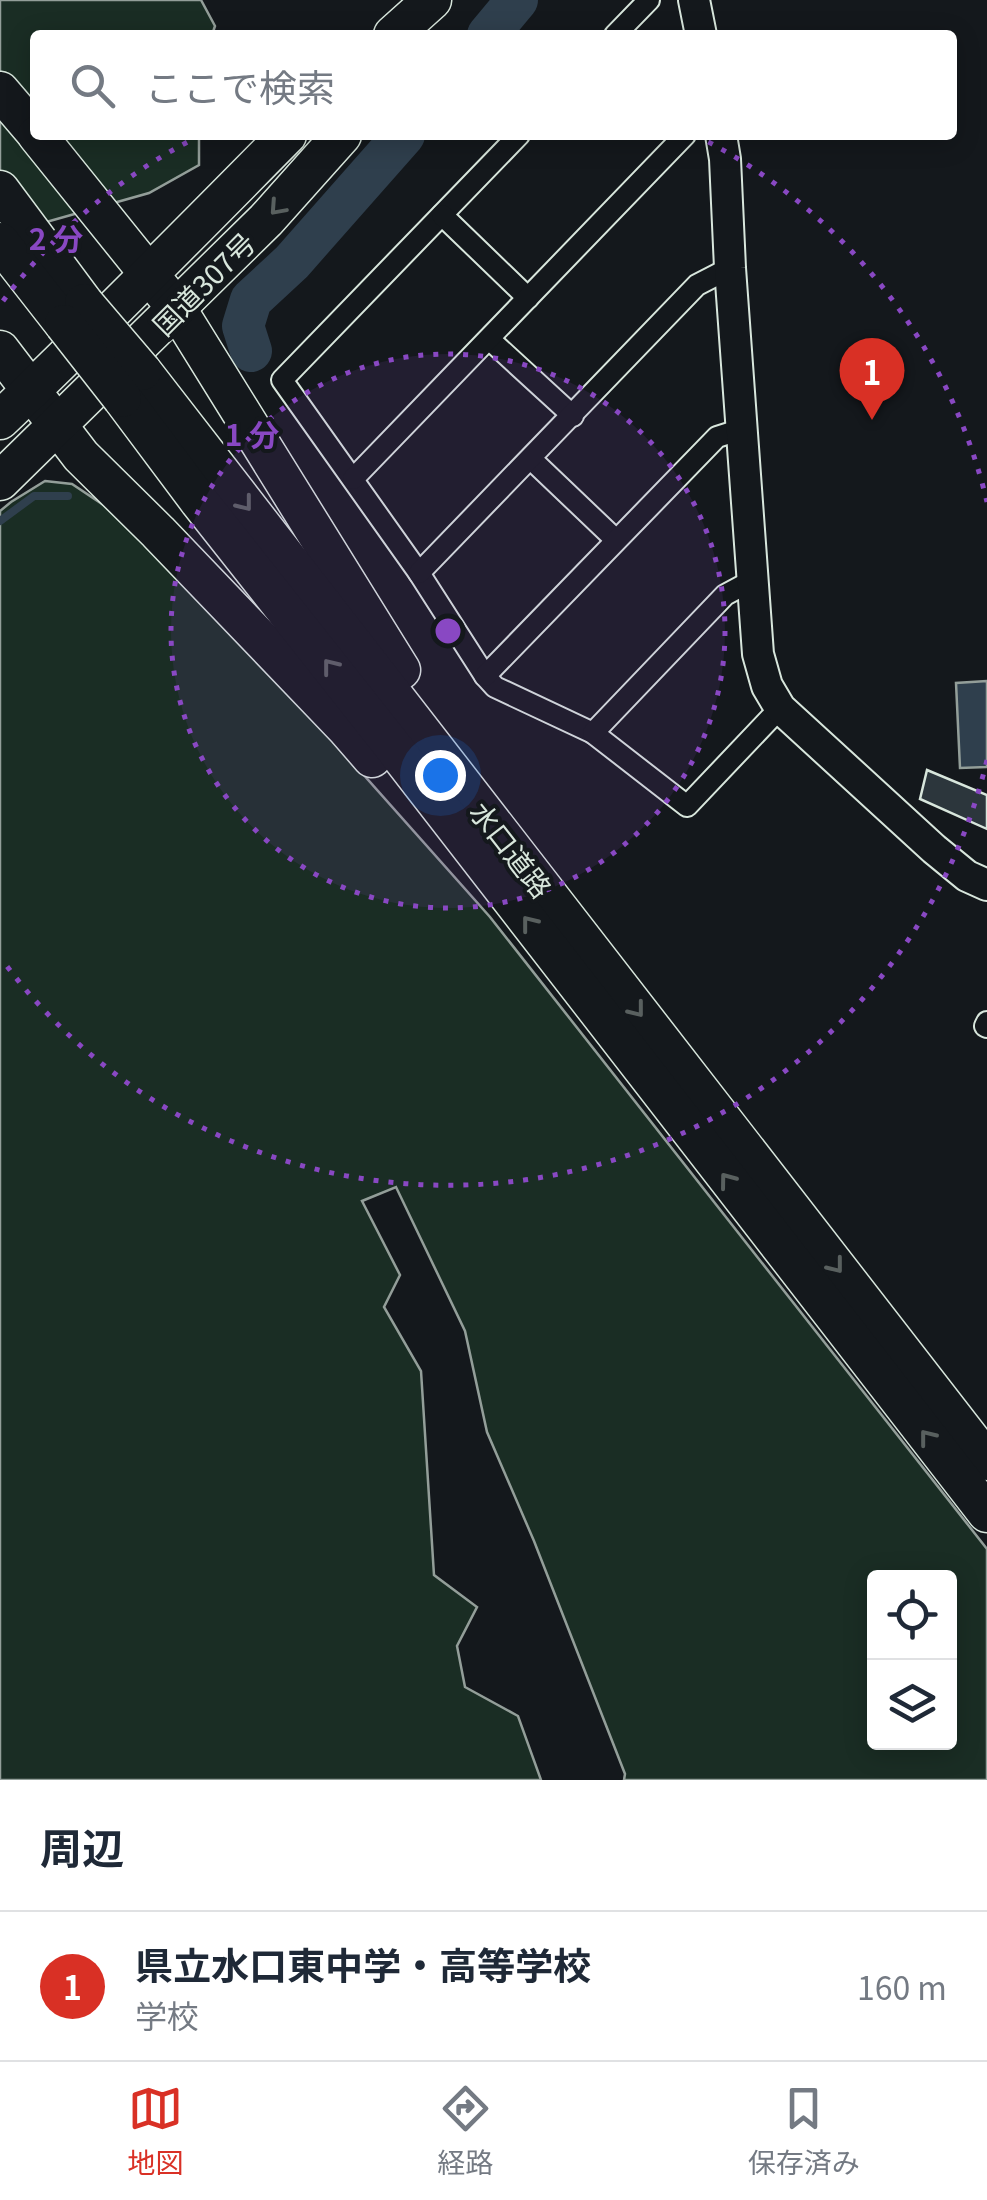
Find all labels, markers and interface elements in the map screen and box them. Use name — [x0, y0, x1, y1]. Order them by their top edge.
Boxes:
search box — [30, 30, 957, 140]
icon: search — [65, 58, 120, 113]
text: ここで検索 — [145, 58, 335, 113]
one-way arrow — [271, 196, 289, 215]
text: 2 分 — [29, 215, 83, 259]
street label: 国道307号 — [143, 223, 263, 343]
pin: 1 — [840, 338, 904, 420]
text: 1 分 — [225, 411, 279, 455]
one-way arrow — [233, 493, 250, 511]
centre of rings — [430, 613, 466, 649]
one-way arrow — [324, 659, 341, 677]
your location — [415, 750, 466, 801]
street label: 水口道路 — [462, 793, 562, 905]
one-way arrow — [523, 916, 540, 934]
one-way arrow — [625, 999, 642, 1017]
one-way arrow — [722, 1173, 739, 1191]
one-way arrow — [824, 1255, 842, 1273]
one-way arrow — [921, 1430, 938, 1448]
map controls — [867, 1570, 957, 1750]
button: locate — [867, 1570, 957, 1660]
button: layers — [867, 1660, 957, 1750]
text: 周辺 — [40, 1815, 124, 1876]
text: 県立水口東中学・高等学校 — [135, 1936, 591, 1991]
text: 1 — [63, 1963, 82, 2009]
text: 160 m — [857, 1963, 947, 2009]
text: 学校 — [135, 1991, 199, 2037]
tab: 地図 — [127, 2081, 183, 2181]
tab: 経路 — [437, 2081, 494, 2181]
tab: 保存済み — [748, 2081, 860, 2181]

